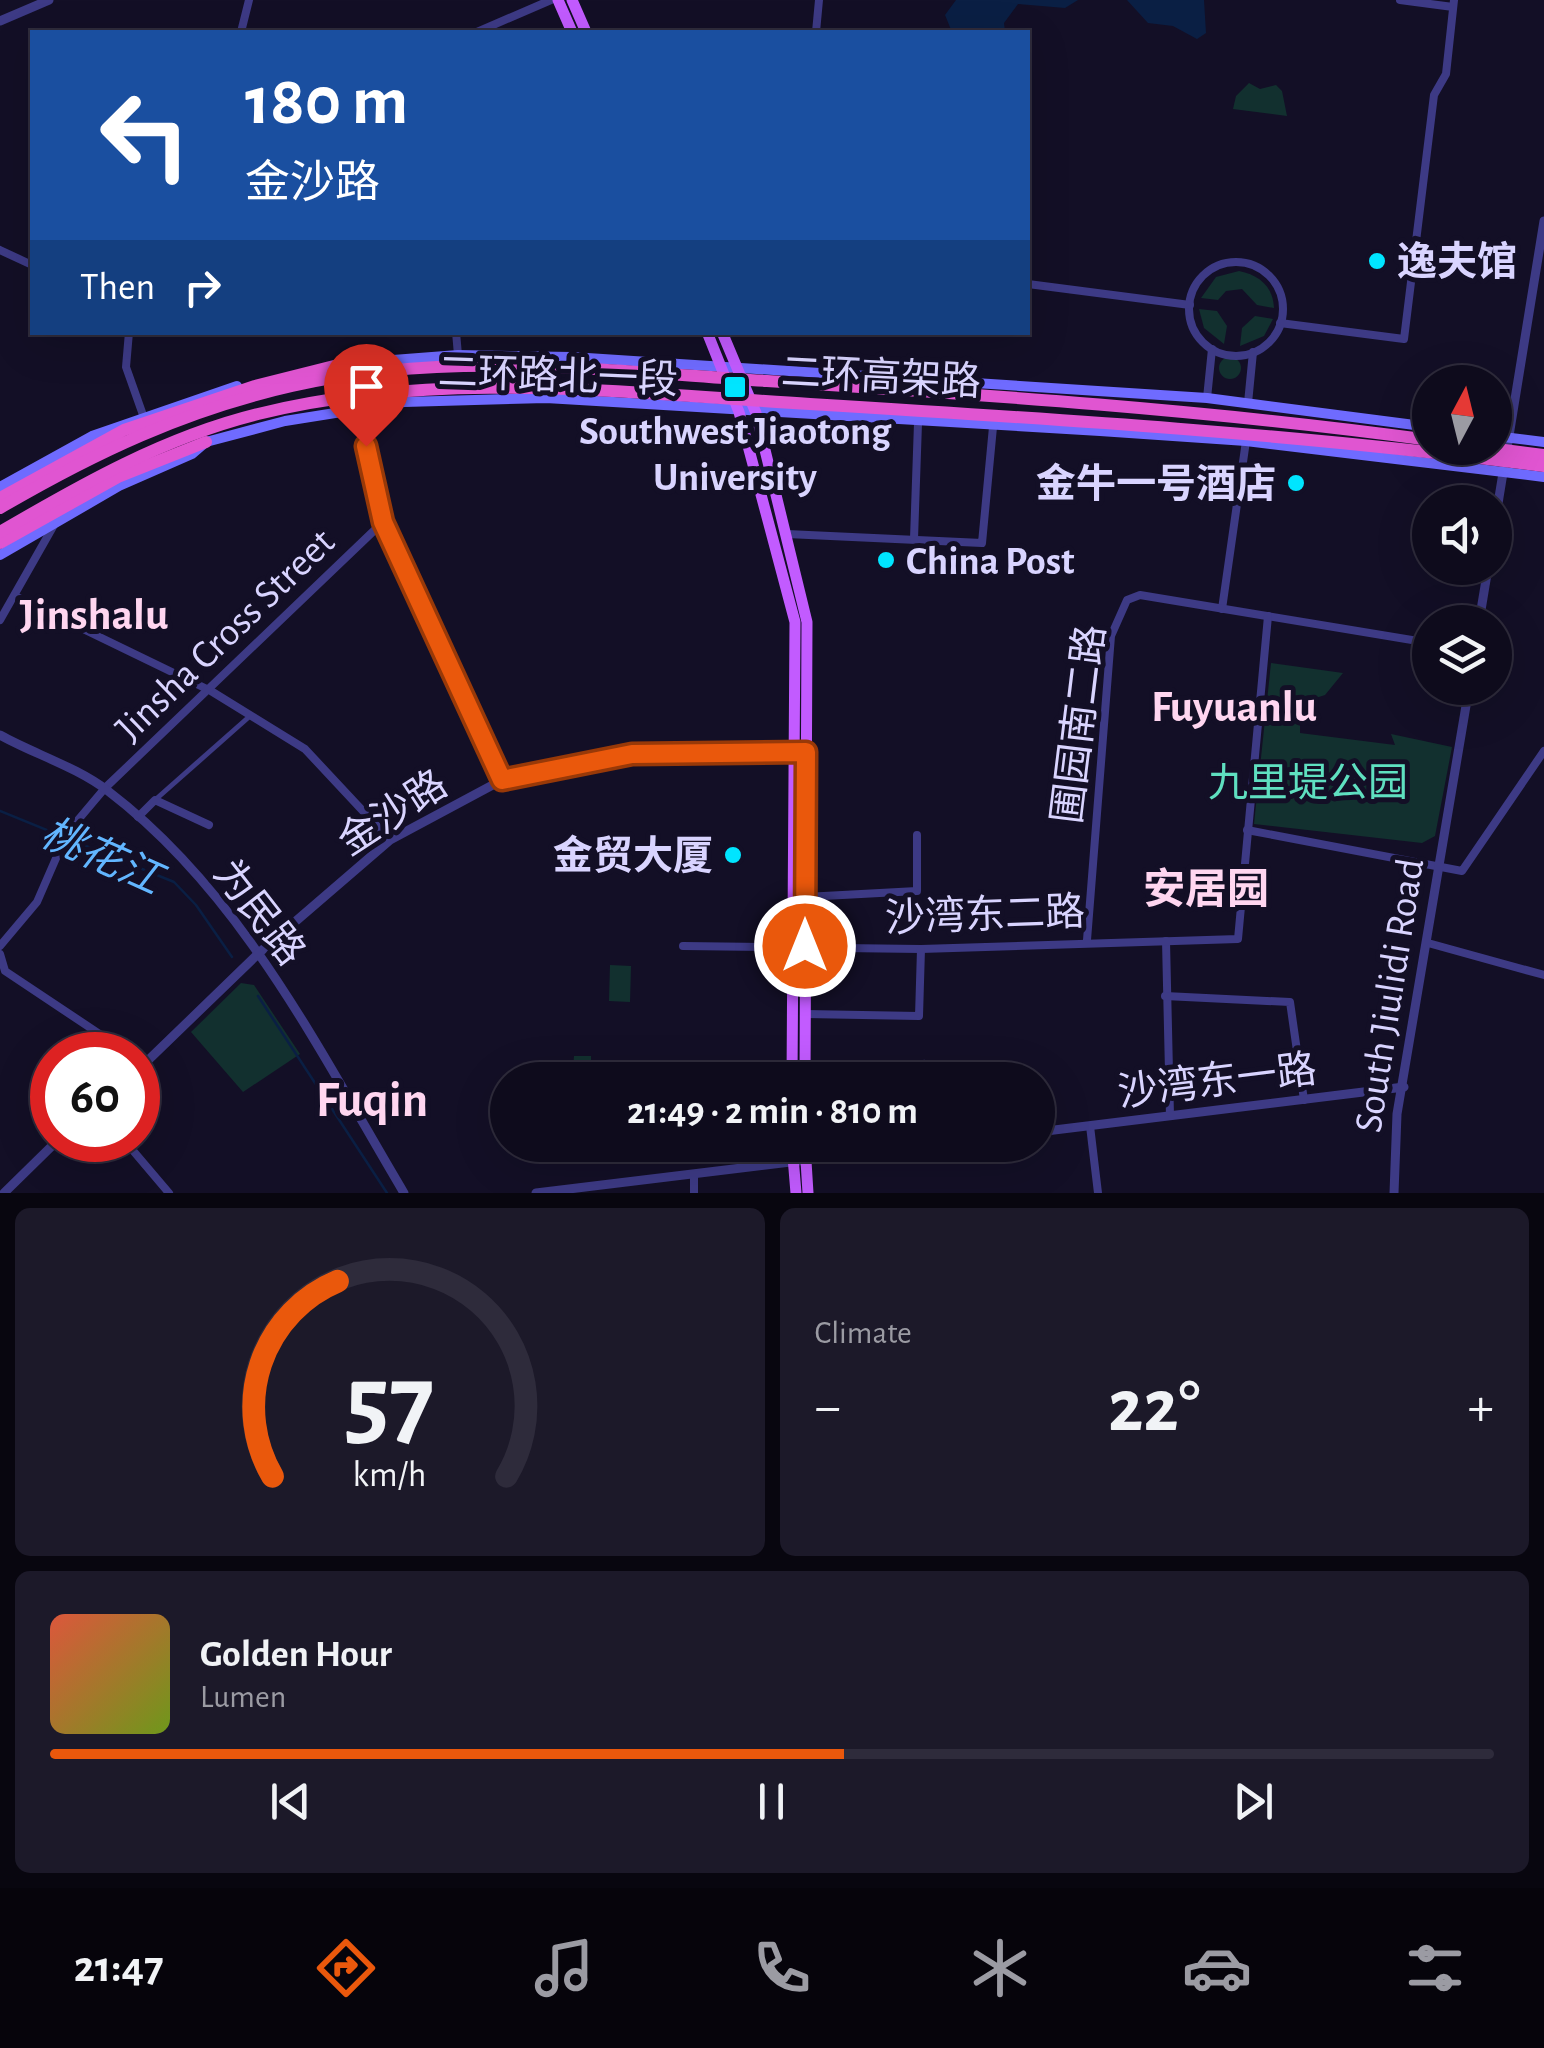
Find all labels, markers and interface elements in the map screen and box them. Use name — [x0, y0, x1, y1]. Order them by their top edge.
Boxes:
text: 180 m — [245, 67, 408, 137]
icon: left — [80, 70, 210, 200]
text: 金沙路 — [245, 161, 380, 206]
place label: 逸夫馆 — [1397, 240, 1517, 283]
marker: 逸夫馆 — [1366, 250, 1388, 272]
icon: right — [175, 260, 230, 315]
text: Then — [80, 269, 155, 307]
pin — [324, 344, 409, 447]
street label: 二环路北一段 — [437, 351, 679, 401]
street label: 二环高架路 — [780, 351, 982, 403]
icon: arrive — [339, 359, 394, 414]
north arrow — [1412, 365, 1512, 465]
map controls — [1412, 365, 1512, 705]
marker: Southwest Jiaotong University — [722, 374, 748, 400]
place label: Southwest Jiaotong University — [579, 412, 892, 498]
place label: 金牛一号酒店 — [1036, 462, 1276, 505]
marker: 金牛一号酒店 — [1285, 472, 1307, 494]
button: sound — [1412, 485, 1512, 585]
street label: Jinsha Cross Street — [109, 521, 342, 749]
place label: China Post — [906, 542, 1075, 582]
marker: China Post — [875, 549, 897, 571]
district label: Jinshalu — [20, 593, 168, 638]
button: layers — [1412, 605, 1512, 705]
street label: 圃园南二路 — [1046, 622, 1112, 826]
district label: Fuyuanlu — [1151, 685, 1317, 730]
street label: 金沙路 — [330, 762, 454, 863]
park label: 九里堤公园 — [1208, 762, 1408, 804]
water label: 桃花江 — [35, 810, 172, 903]
place label: 金贸大厦 — [553, 834, 713, 877]
marker: 金贸大厦 — [722, 844, 744, 866]
street label: 为民路 — [206, 852, 313, 973]
street label: South Jiulidi Road — [1349, 855, 1431, 1135]
district label: 安居园 — [1143, 867, 1269, 911]
street label: 沙湾东二路 — [884, 890, 1086, 939]
position arrow — [753, 894, 857, 998]
speed limit sign: 60 — [30, 1032, 160, 1162]
street label: 沙湾东一路 — [1115, 1047, 1319, 1114]
district label: Fuqin — [316, 1076, 428, 1126]
text: 21:49 · 2 min · 810 m — [627, 1093, 918, 1131]
text: Climate — [815, 1317, 912, 1349]
text: 57 — [345, 1351, 435, 1455]
text: 22° — [1108, 1370, 1201, 1445]
text: − — [815, 1380, 841, 1435]
text: + — [1468, 1380, 1494, 1435]
text: km/h — [353, 1457, 427, 1493]
text: Golden Hour — [200, 1636, 392, 1674]
text: Lumen — [200, 1681, 286, 1713]
icon: previous — [263, 1774, 318, 1829]
icon: pause — [744, 1774, 799, 1829]
icon: next — [1226, 1774, 1281, 1829]
icon: directions — [311, 1933, 381, 2003]
icon: music — [529, 1933, 599, 2003]
icon: phone — [747, 1933, 817, 2003]
icon: climate — [965, 1933, 1035, 2003]
icon: car — [1182, 1933, 1252, 2003]
icon: filters — [1400, 1933, 1470, 2003]
text: 21:47 — [74, 1945, 164, 1990]

